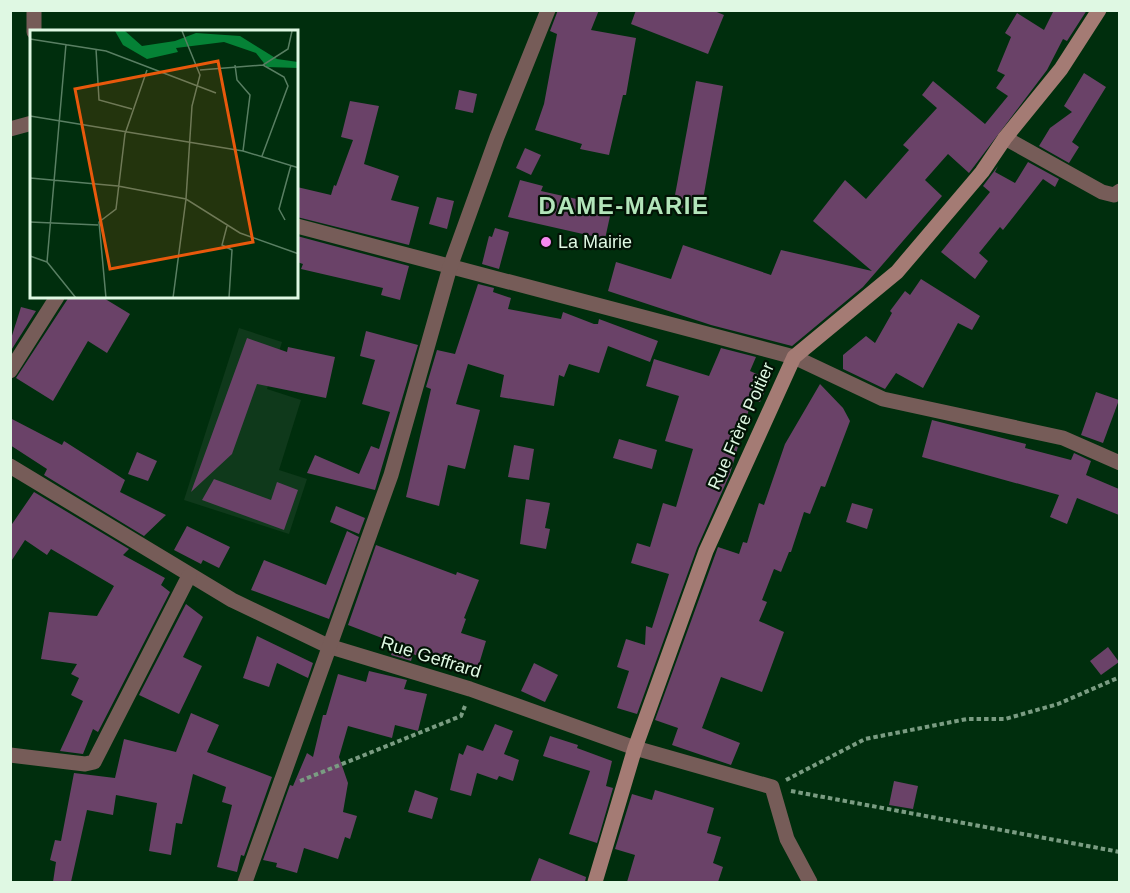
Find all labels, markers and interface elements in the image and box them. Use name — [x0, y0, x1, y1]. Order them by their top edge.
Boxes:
inset map — [30, 30, 298, 298]
district label: DAME-MARIE — [539, 192, 710, 219]
place label: La Mairie — [558, 232, 632, 252]
marker: La Mairie — [539, 235, 553, 249]
street label: Rue Frère Poitier — [704, 359, 778, 493]
street label: Rue Geffrard — [378, 632, 484, 682]

